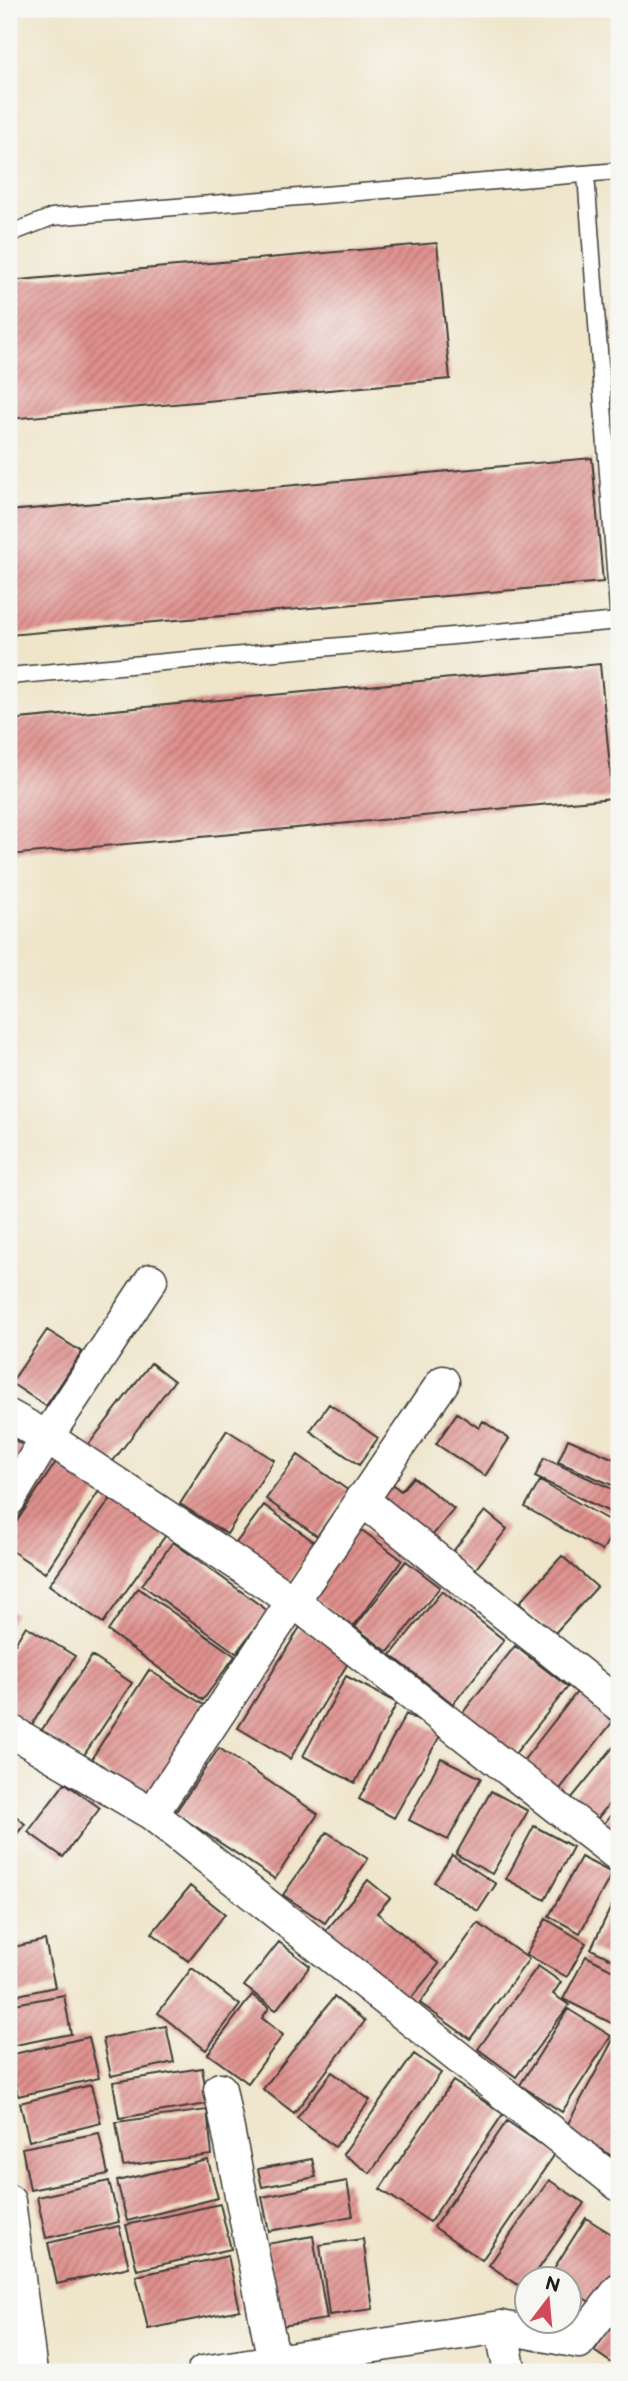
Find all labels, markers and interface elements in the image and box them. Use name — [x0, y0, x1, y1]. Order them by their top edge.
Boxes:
north arrow — [512, 2266, 582, 2336]
text: N — [542, 2272, 562, 2298]

